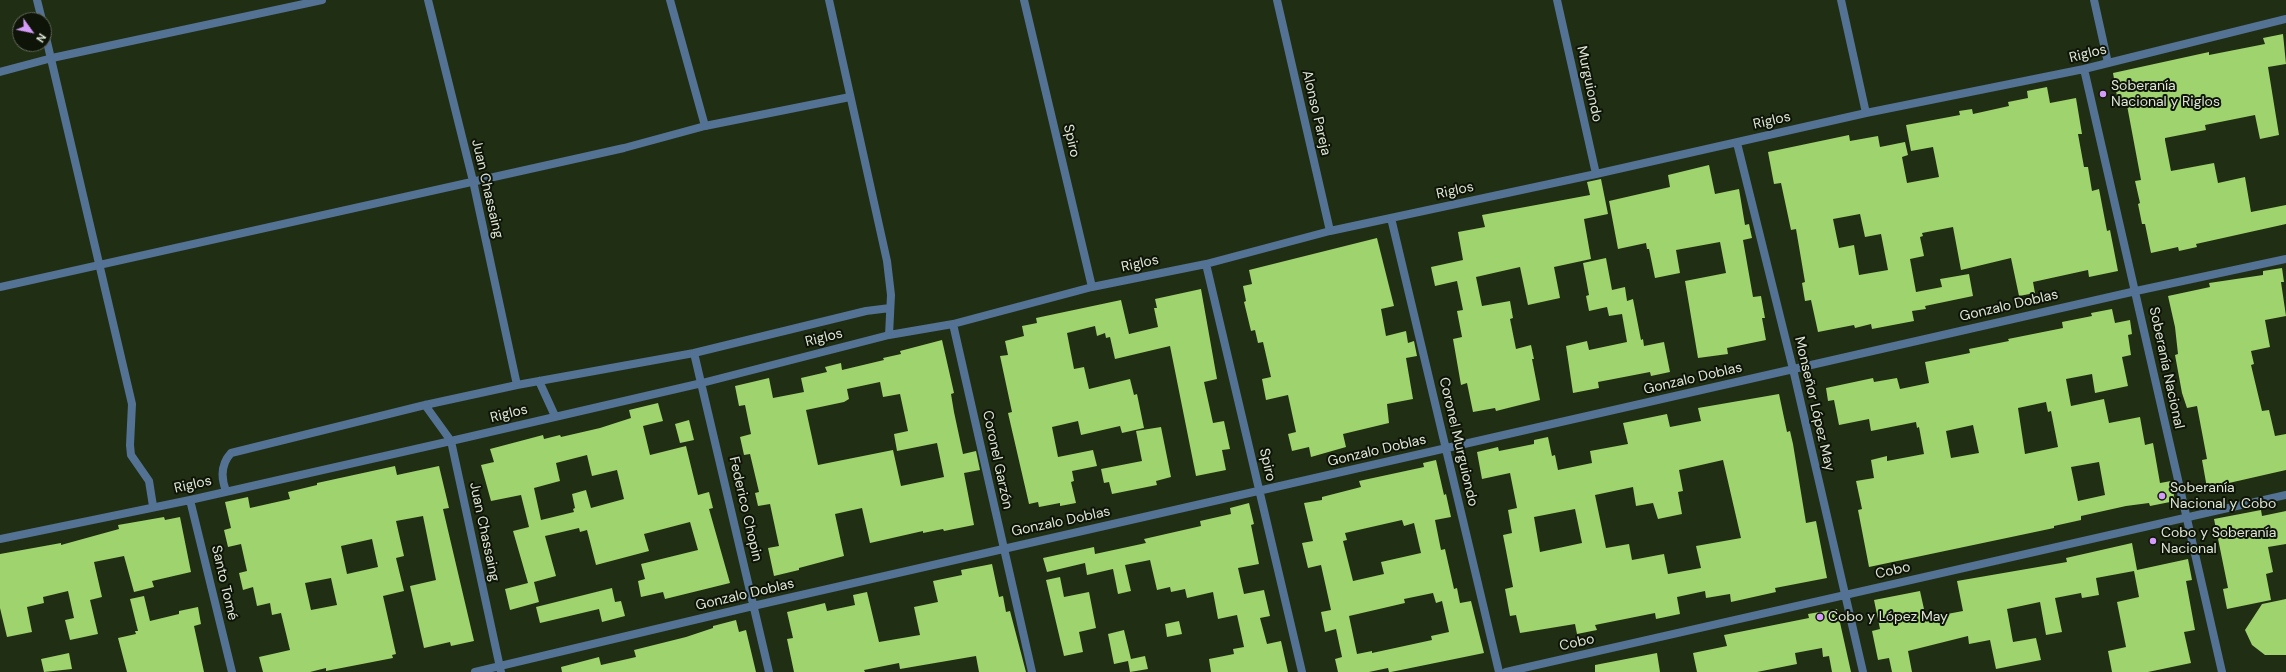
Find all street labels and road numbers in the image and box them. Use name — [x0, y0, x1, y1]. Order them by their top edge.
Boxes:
street label: Riglos — [2068, 41, 2108, 67]
street label: Murguiondo — [1573, 44, 1605, 124]
street label: Alonso Pareja — [1298, 69, 1334, 157]
street label: Riglos — [1752, 109, 1792, 133]
street label: Spiro — [1059, 123, 1083, 159]
street label: Juan Chassaing — [467, 138, 507, 240]
street label: Riglos — [1435, 179, 1475, 203]
street label: Riglos — [1120, 252, 1160, 276]
street label: Gonzalo Doblas — [1958, 287, 2060, 325]
street label: Soberanía Nacional — [2145, 306, 2187, 430]
street label: Riglos — [804, 325, 844, 351]
street label: Monseñor López May — [1790, 335, 1838, 473]
street label: Gonzalo Doblas — [1642, 360, 1744, 398]
street label: Coronel Murguiondo — [1435, 376, 1481, 508]
street label: Riglos — [489, 401, 529, 427]
street label: Coronel Garzón — [978, 409, 1016, 511]
street label: Gonzalo Doblas — [1326, 432, 1428, 470]
street label: Spiro — [1255, 447, 1279, 483]
street label: Federico Chopin — [725, 455, 765, 563]
street label: Riglos — [173, 473, 213, 497]
street label: Juan Chassaing — [465, 481, 503, 583]
street label: Gonzalo Doblas — [1010, 503, 1112, 541]
street label: Santo Tomé — [207, 544, 241, 622]
street label: Cobo — [1874, 559, 1912, 583]
street label: Gonzalo Doblas — [694, 576, 796, 614]
street label: Cobo — [1558, 631, 1596, 655]

